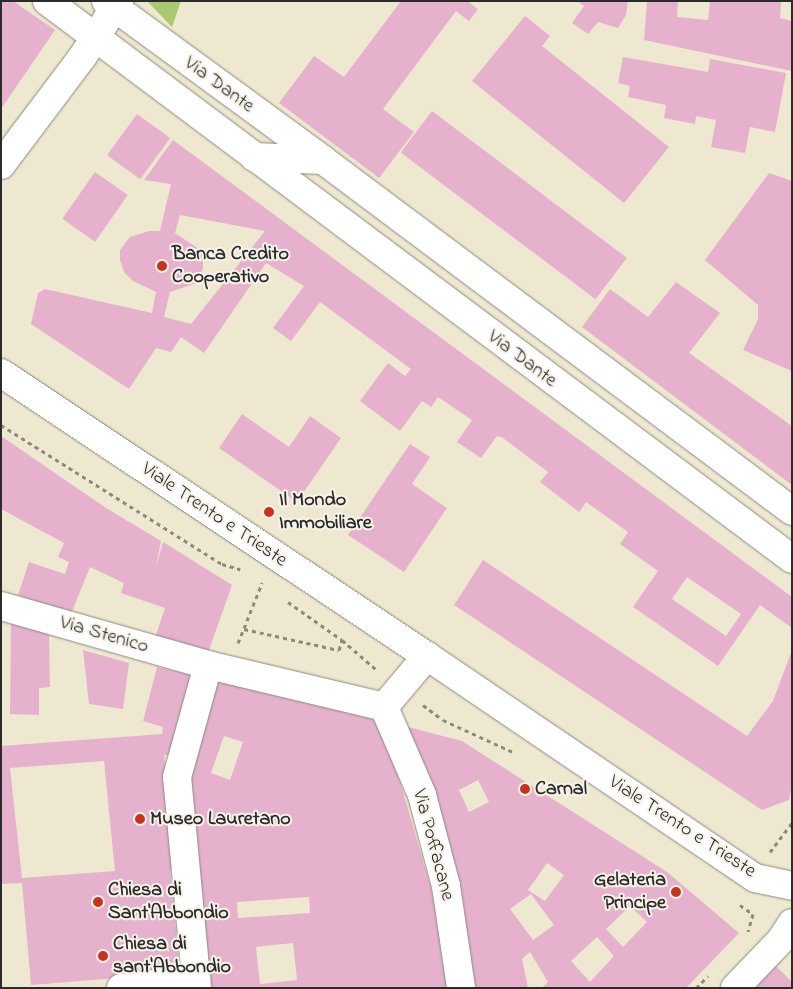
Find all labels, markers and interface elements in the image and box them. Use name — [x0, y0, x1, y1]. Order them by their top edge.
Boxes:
street label: Via Dante — [179, 52, 259, 118]
place label: Banca Credito Cooperativo — [172, 243, 289, 290]
marker: Banca Credito Cooperativo — [156, 260, 168, 272]
street label: Via Dante — [483, 325, 561, 393]
street label: Viale Trento e Trieste — [137, 457, 291, 573]
place label: Il Mondo Immobiliare — [279, 489, 372, 536]
marker: Il Mondo Immobiliare — [263, 506, 275, 518]
street label: Via Stenico — [57, 611, 151, 659]
street label: Viale Trento e Trieste — [604, 770, 760, 884]
place label: Carnal — [535, 777, 587, 801]
marker: Carnal — [519, 783, 531, 795]
street label: Via Poffacane — [407, 787, 459, 903]
place label: Museo Lauretano — [150, 807, 291, 831]
marker: Museo Lauretano — [134, 813, 146, 825]
place label: Gelateria Principe — [594, 868, 666, 915]
place label: Chiesa di Sant'Abbondio — [108, 878, 229, 925]
marker: Gelateria Principe — [670, 886, 682, 898]
marker: Chiesa di Sant'Abbondio — [92, 896, 104, 908]
place label: Chiesa di sant'Abbondio — [113, 932, 231, 979]
marker: Chiesa di sant'Abbondio — [97, 950, 109, 962]

